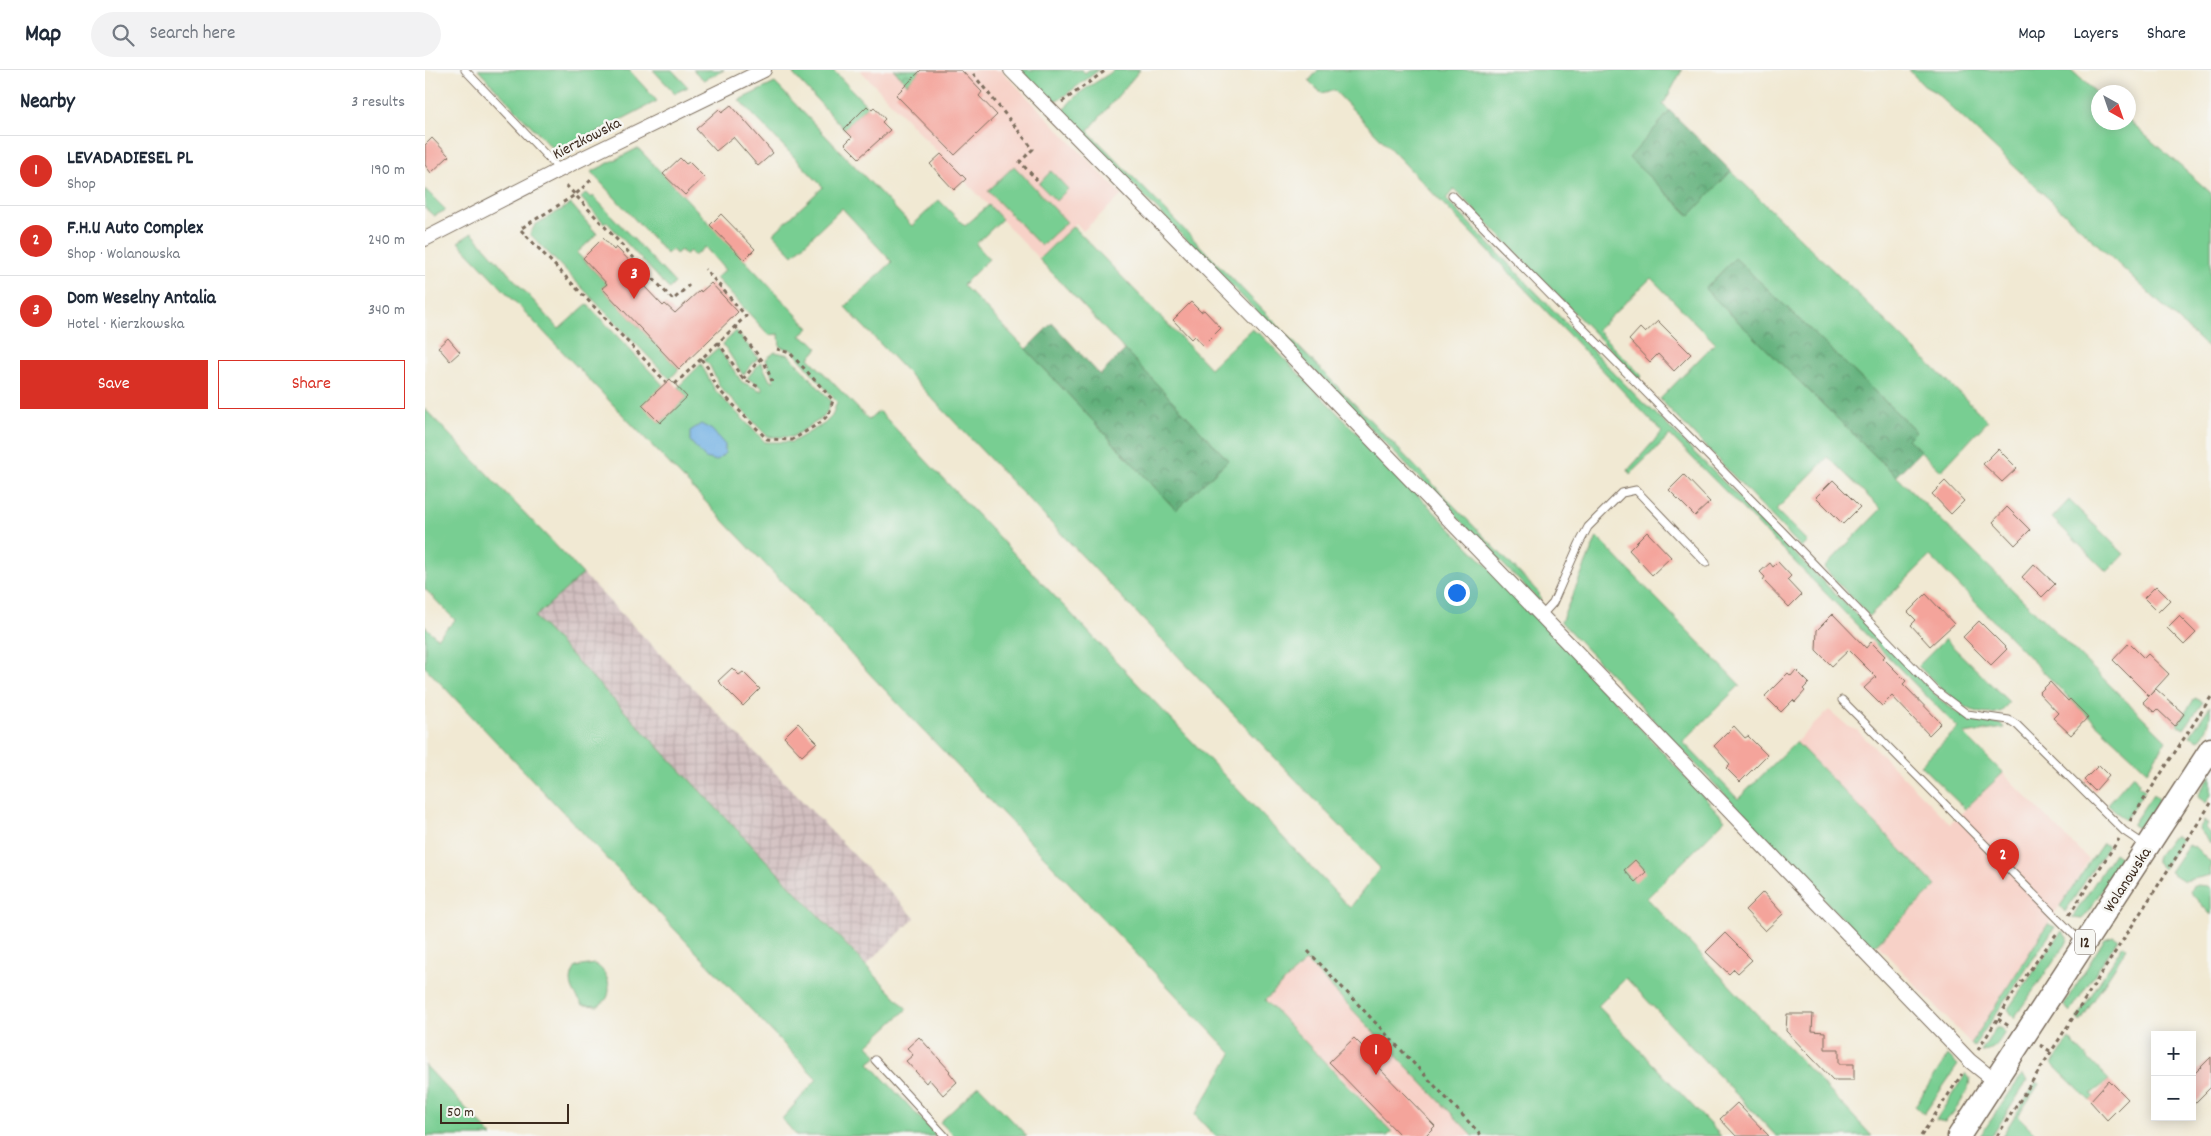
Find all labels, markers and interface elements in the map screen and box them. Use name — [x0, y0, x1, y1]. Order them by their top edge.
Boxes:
search box — [91, 12, 441, 57]
text: Map — [25, 18, 61, 52]
icon: search — [109, 21, 137, 49]
text: Search here — [149, 21, 235, 48]
text: Map — [2018, 22, 2045, 47]
text: Layers — [2073, 22, 2119, 47]
text: Share — [2147, 22, 2186, 47]
north arrow — [2091, 85, 2136, 130]
text: Nearby — [20, 88, 75, 118]
text: 3 results — [351, 91, 405, 114]
street label: Kierzkowska — [549, 112, 626, 166]
text: LEVADADIESEL PL — [67, 146, 193, 173]
text: 1 — [34, 159, 38, 182]
text: 190 m — [371, 159, 405, 182]
text: Shop — [67, 173, 96, 196]
text: F.H.U Auto Complex — [67, 216, 203, 243]
text: 2 — [33, 229, 40, 252]
text: 240 m — [368, 229, 405, 252]
text: Shop · Wolanowska — [67, 243, 180, 266]
pin: 3 — [618, 258, 650, 299]
text: Dom Weselny Antalia — [67, 286, 216, 313]
text: 3 — [32, 299, 40, 322]
text: 340 m — [368, 299, 405, 322]
text: Hotel · Kierzkowska — [67, 313, 184, 336]
button: Save — [20, 360, 208, 409]
button: Share — [218, 360, 405, 409]
your location — [1444, 580, 1470, 606]
pin: 2 — [1987, 839, 2019, 880]
street label: Wolanowska — [2099, 843, 2158, 917]
road number: 12 — [2075, 930, 2095, 954]
map controls — [2151, 1031, 2196, 1121]
button: + — [2151, 1031, 2196, 1076]
pin: 1 — [1360, 1034, 1392, 1075]
button: − — [2151, 1076, 2196, 1121]
scale bar — [440, 1101, 569, 1124]
text: 50 m — [447, 1103, 474, 1123]

